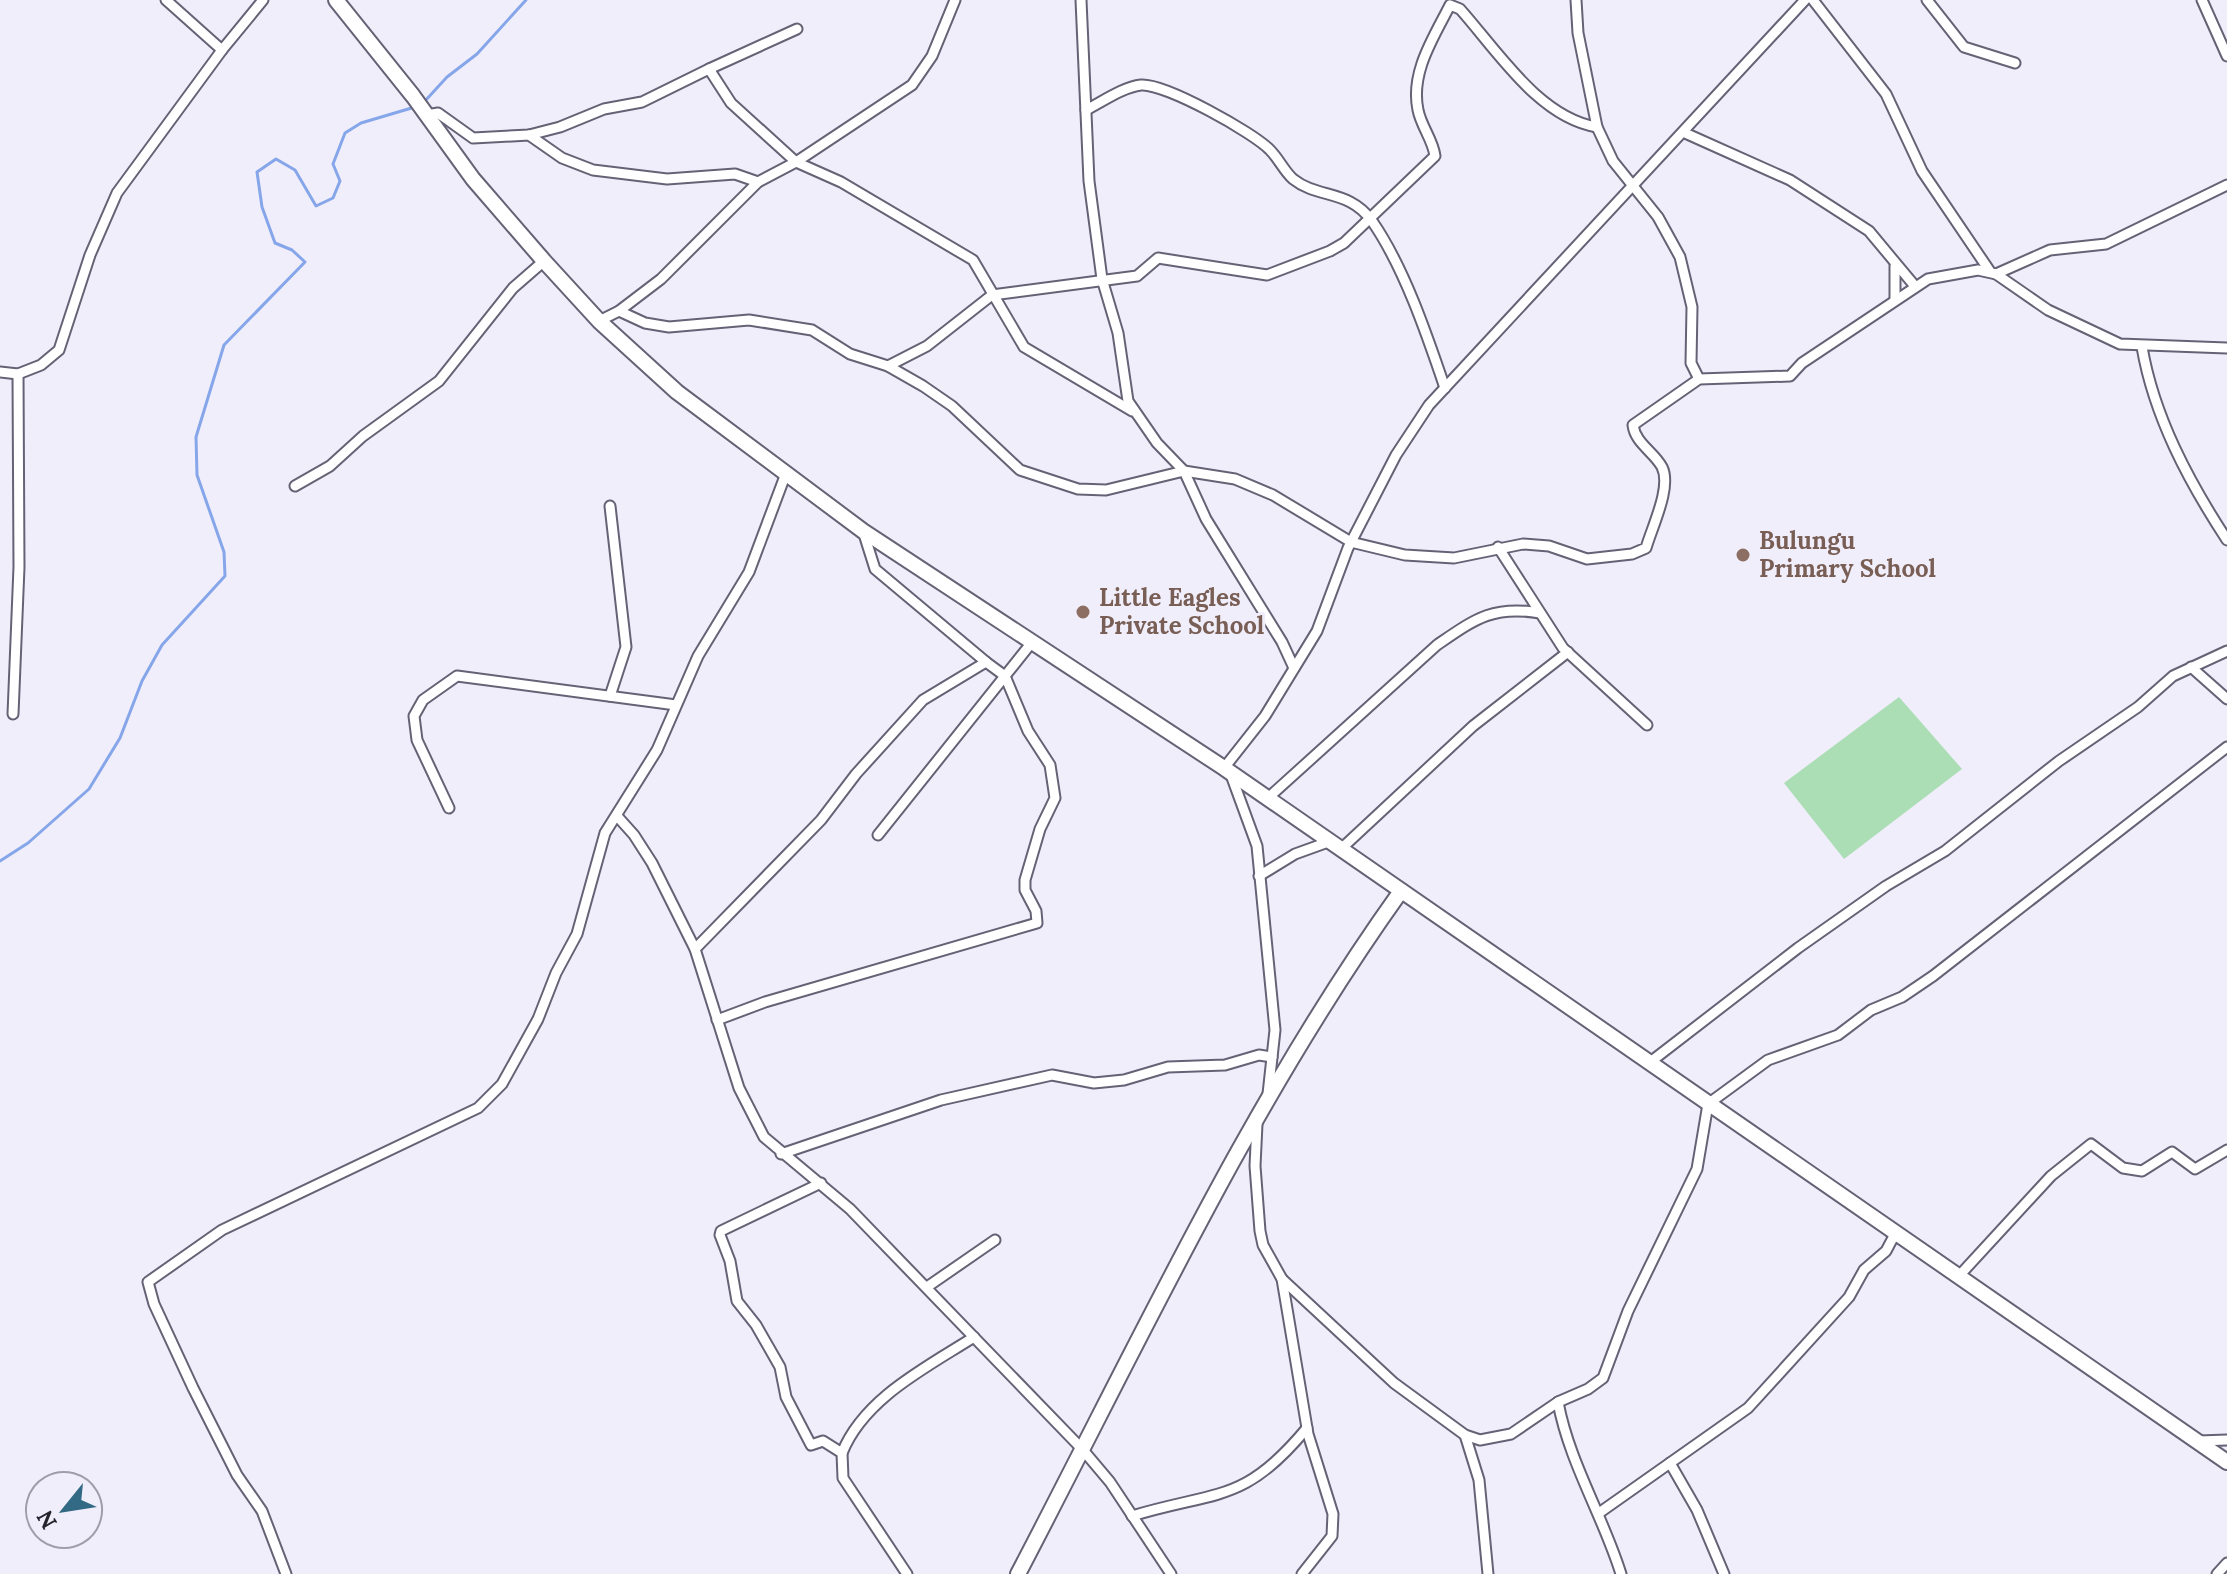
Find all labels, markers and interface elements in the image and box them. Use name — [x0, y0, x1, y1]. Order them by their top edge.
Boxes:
place label: Bulungu Primary School — [1759, 525, 1936, 584]
marker: Bulungu Primary School — [1734, 546, 1752, 564]
place label: Little Eagles Private School — [1099, 582, 1264, 641]
marker: Little Eagles Private School — [1074, 603, 1092, 621]
north arrow — [24, 1470, 104, 1550]
text: N — [30, 1506, 63, 1534]

